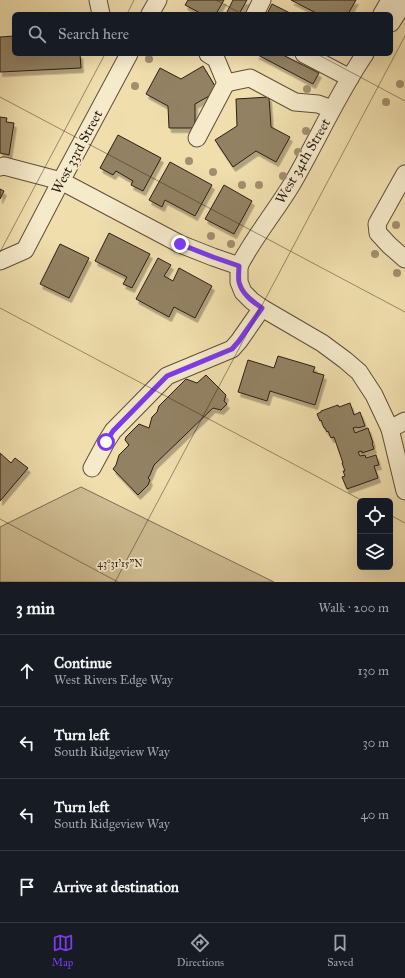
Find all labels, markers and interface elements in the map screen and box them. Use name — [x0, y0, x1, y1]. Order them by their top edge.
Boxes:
search box — [12, 12, 393, 56]
icon: search — [26, 23, 48, 45]
text: Search here — [58, 25, 129, 43]
street label: West 33rd Street — [48, 107, 106, 197]
street label: West 34th Street — [272, 115, 334, 207]
route end — [171, 235, 189, 253]
route start — [97, 433, 115, 451]
map controls — [357, 498, 393, 570]
button: locate — [357, 498, 393, 534]
button: layers — [357, 534, 393, 570]
text: 43°31'15"N — [97, 558, 143, 570]
text: 3 min — [16, 598, 55, 619]
text: Walk · 200 m — [319, 600, 389, 616]
text: Continue — [54, 654, 112, 672]
icon: ahead — [16, 660, 38, 682]
text: 130 m — [357, 663, 389, 679]
text: West Rivers Edge Way — [54, 672, 173, 688]
text: Turn left — [54, 726, 110, 744]
icon: left — [16, 732, 38, 754]
text: 30 m — [363, 735, 389, 751]
text: South Ridgeview Way — [54, 744, 170, 760]
text: Turn left — [54, 798, 110, 816]
icon: left — [16, 804, 38, 826]
text: 40 m — [360, 807, 389, 823]
text: South Ridgeview Way — [54, 816, 170, 832]
icon: arrive — [16, 876, 38, 898]
text: Arrive at destination — [54, 878, 179, 896]
tab: Map — [52, 932, 74, 969]
tab: Directions — [177, 932, 224, 969]
tab: Saved — [327, 932, 353, 969]

